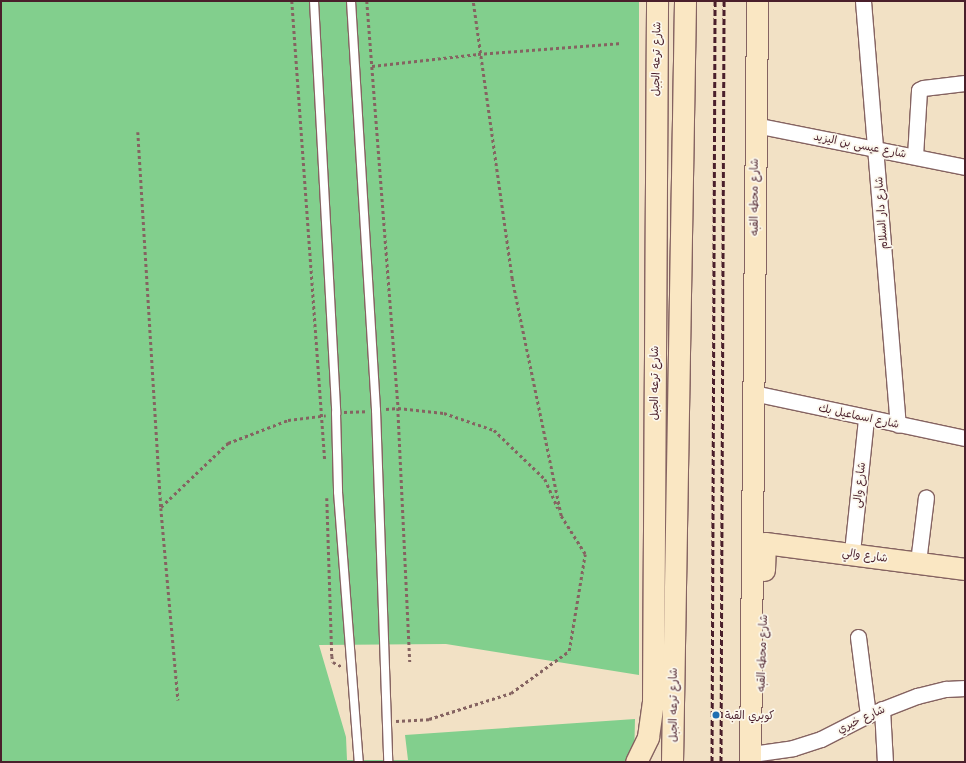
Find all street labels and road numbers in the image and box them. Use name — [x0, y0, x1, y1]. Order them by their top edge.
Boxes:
street label: شارع ترعه الجبل — [649, 22, 663, 96]
street label: شارع عيسى بن اليزيد — [812, 130, 908, 160]
street label: شارع محطه القبه — [747, 158, 761, 236]
street label: شارع دار السلام — [872, 176, 890, 250]
street label: شارع ترعه الجبل — [647, 346, 661, 420]
street label: شارع اسماعيل بك — [818, 401, 900, 431]
street label: شارع والى — [850, 461, 868, 509]
street label: شارع والي — [841, 545, 889, 565]
street label: شارع محطه القبه — [754, 614, 770, 692]
street label: شارع ترعه الجبل — [666, 668, 680, 742]
street label: شارع خيري — [835, 702, 887, 736]

